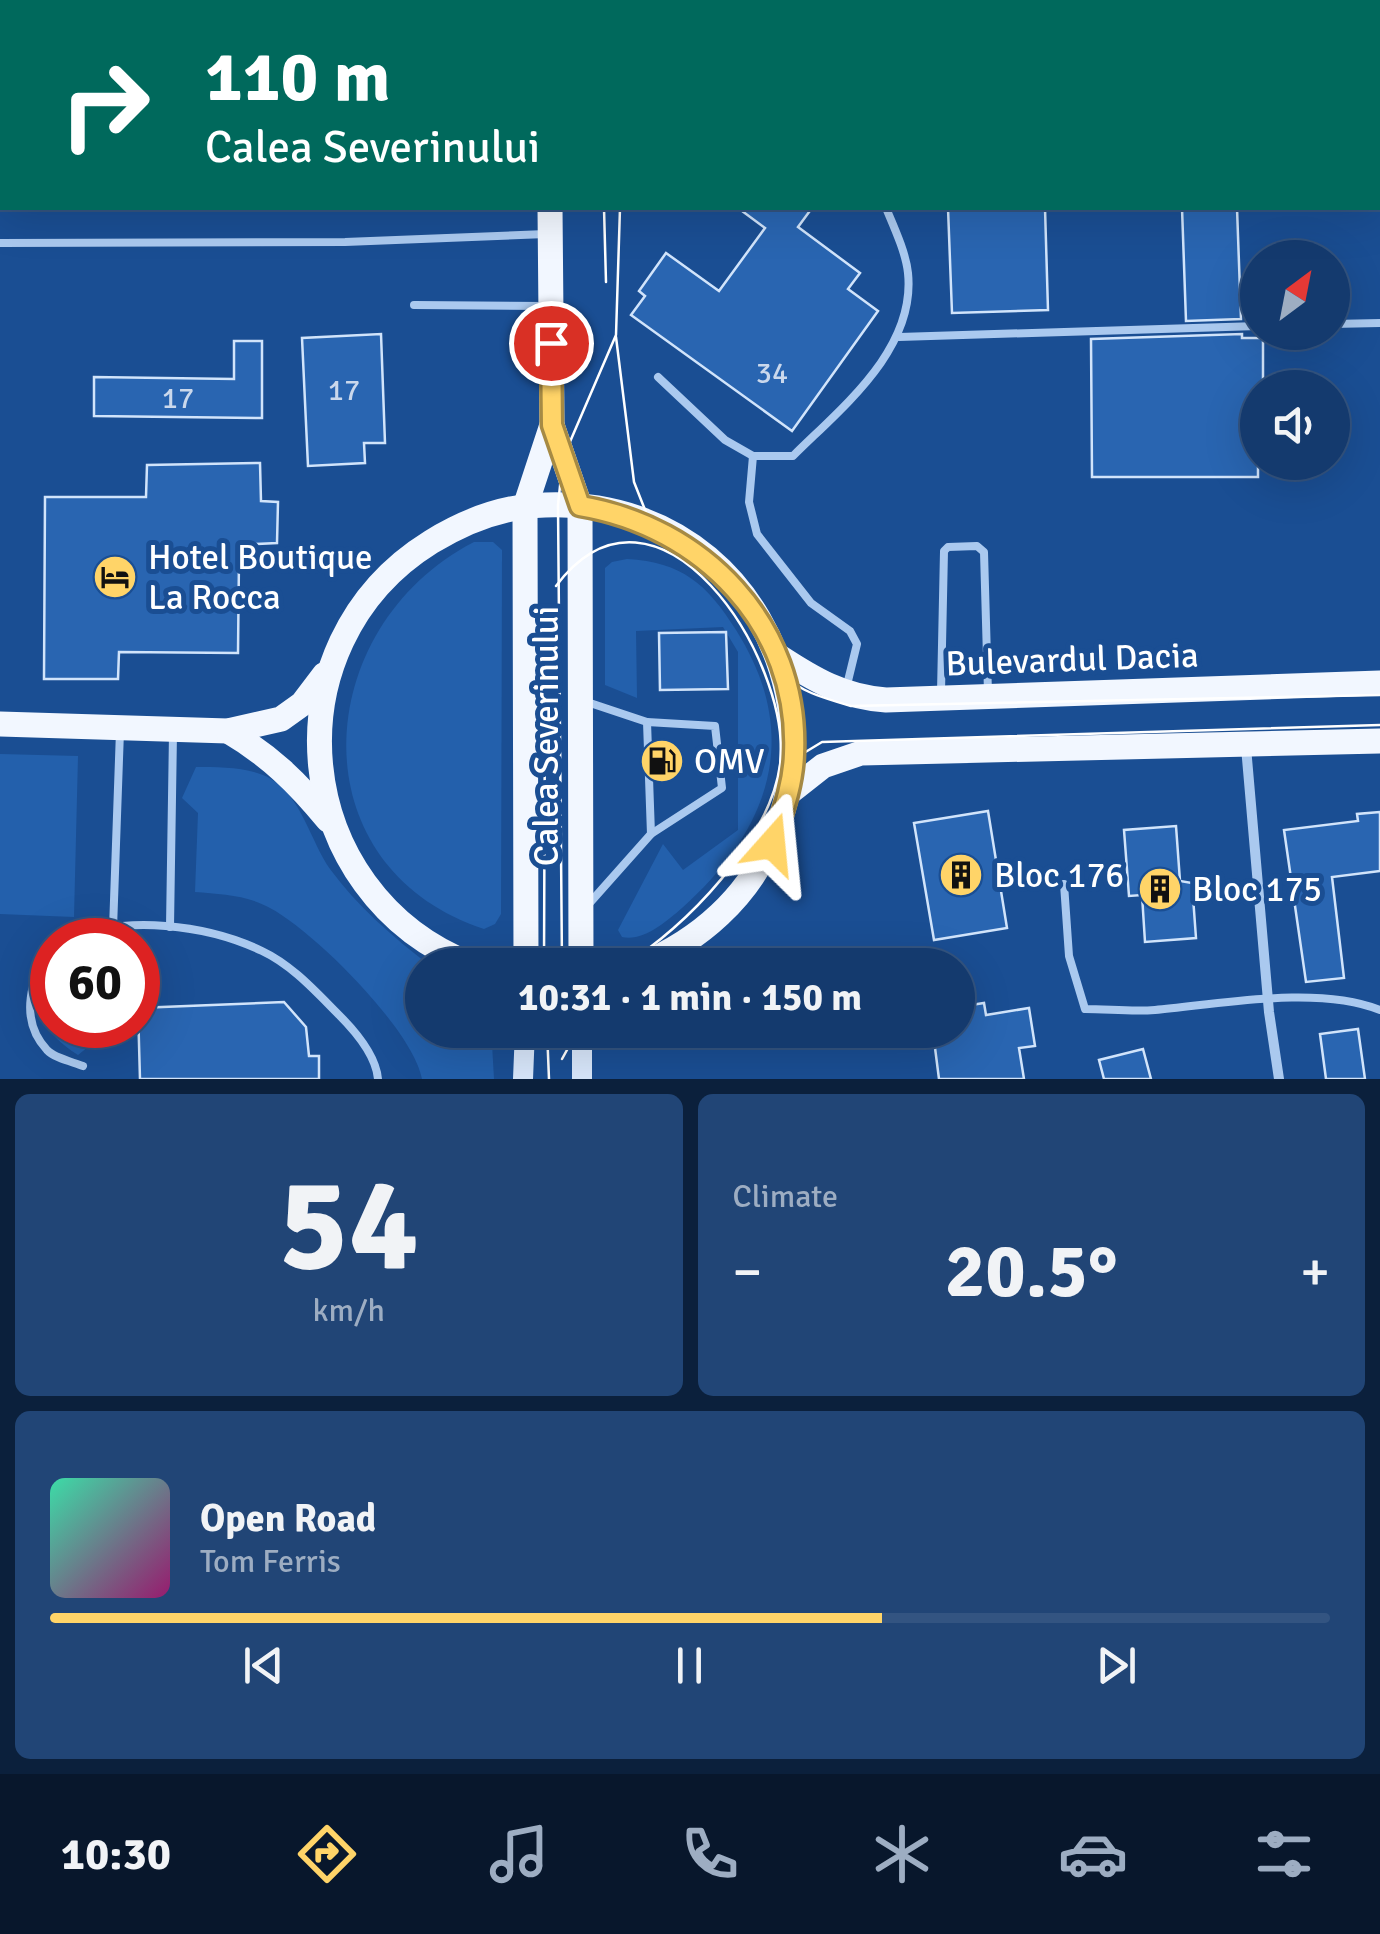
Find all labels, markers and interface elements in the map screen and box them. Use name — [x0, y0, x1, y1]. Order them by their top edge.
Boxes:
text: 110 m — [205, 34, 390, 120]
icon: right — [40, 40, 170, 170]
text: Calea Severinului — [205, 120, 540, 175]
north arrow — [1240, 240, 1350, 350]
map controls — [1240, 240, 1350, 480]
pin — [509, 301, 594, 386]
icon: arrive — [524, 316, 579, 371]
house number: 34 — [756, 355, 788, 392]
button: sound — [1240, 370, 1350, 480]
house number: 17 — [328, 372, 360, 409]
house number: 17 — [162, 380, 194, 417]
place label: Hotel Boutique La Rocca — [148, 536, 373, 619]
hotel icon: Hotel Boutique La Rocca — [92, 554, 138, 600]
street label: Calea Severinului — [525, 606, 568, 866]
street label: Bulevardul Dacia — [945, 634, 1199, 685]
fuel station icon: OMV — [639, 738, 685, 784]
place label: OMV — [694, 740, 765, 783]
position arrow — [720, 792, 824, 896]
building icon: Bloc 176 — [938, 852, 984, 898]
place label: Bloc 176 — [994, 854, 1124, 897]
building icon: Bloc 175 — [1137, 866, 1183, 912]
place label: Bloc 175 — [1192, 868, 1322, 911]
speed limit sign: 60 — [30, 918, 160, 1048]
text: 10:31 · 1 min · 150 m — [518, 974, 862, 1021]
text: 54 — [279, 1146, 419, 1306]
text: Climate — [733, 1177, 838, 1216]
text: 20.5° — [945, 1225, 1118, 1318]
text: − — [733, 1238, 762, 1306]
text: + — [1300, 1238, 1330, 1306]
text: km/h — [313, 1291, 385, 1330]
text: Open Road — [200, 1495, 376, 1542]
text: Tom Ferris — [200, 1542, 341, 1581]
icon: previous — [236, 1638, 291, 1693]
icon: pause — [662, 1638, 717, 1693]
icon: next — [1089, 1638, 1144, 1693]
icon: directions — [292, 1819, 362, 1889]
icon: music — [484, 1819, 554, 1889]
icon: phone — [675, 1819, 745, 1889]
icon: climate — [867, 1819, 937, 1889]
icon: car — [1058, 1819, 1128, 1889]
icon: filters — [1249, 1819, 1319, 1889]
text: 10:30 — [61, 1827, 171, 1882]

